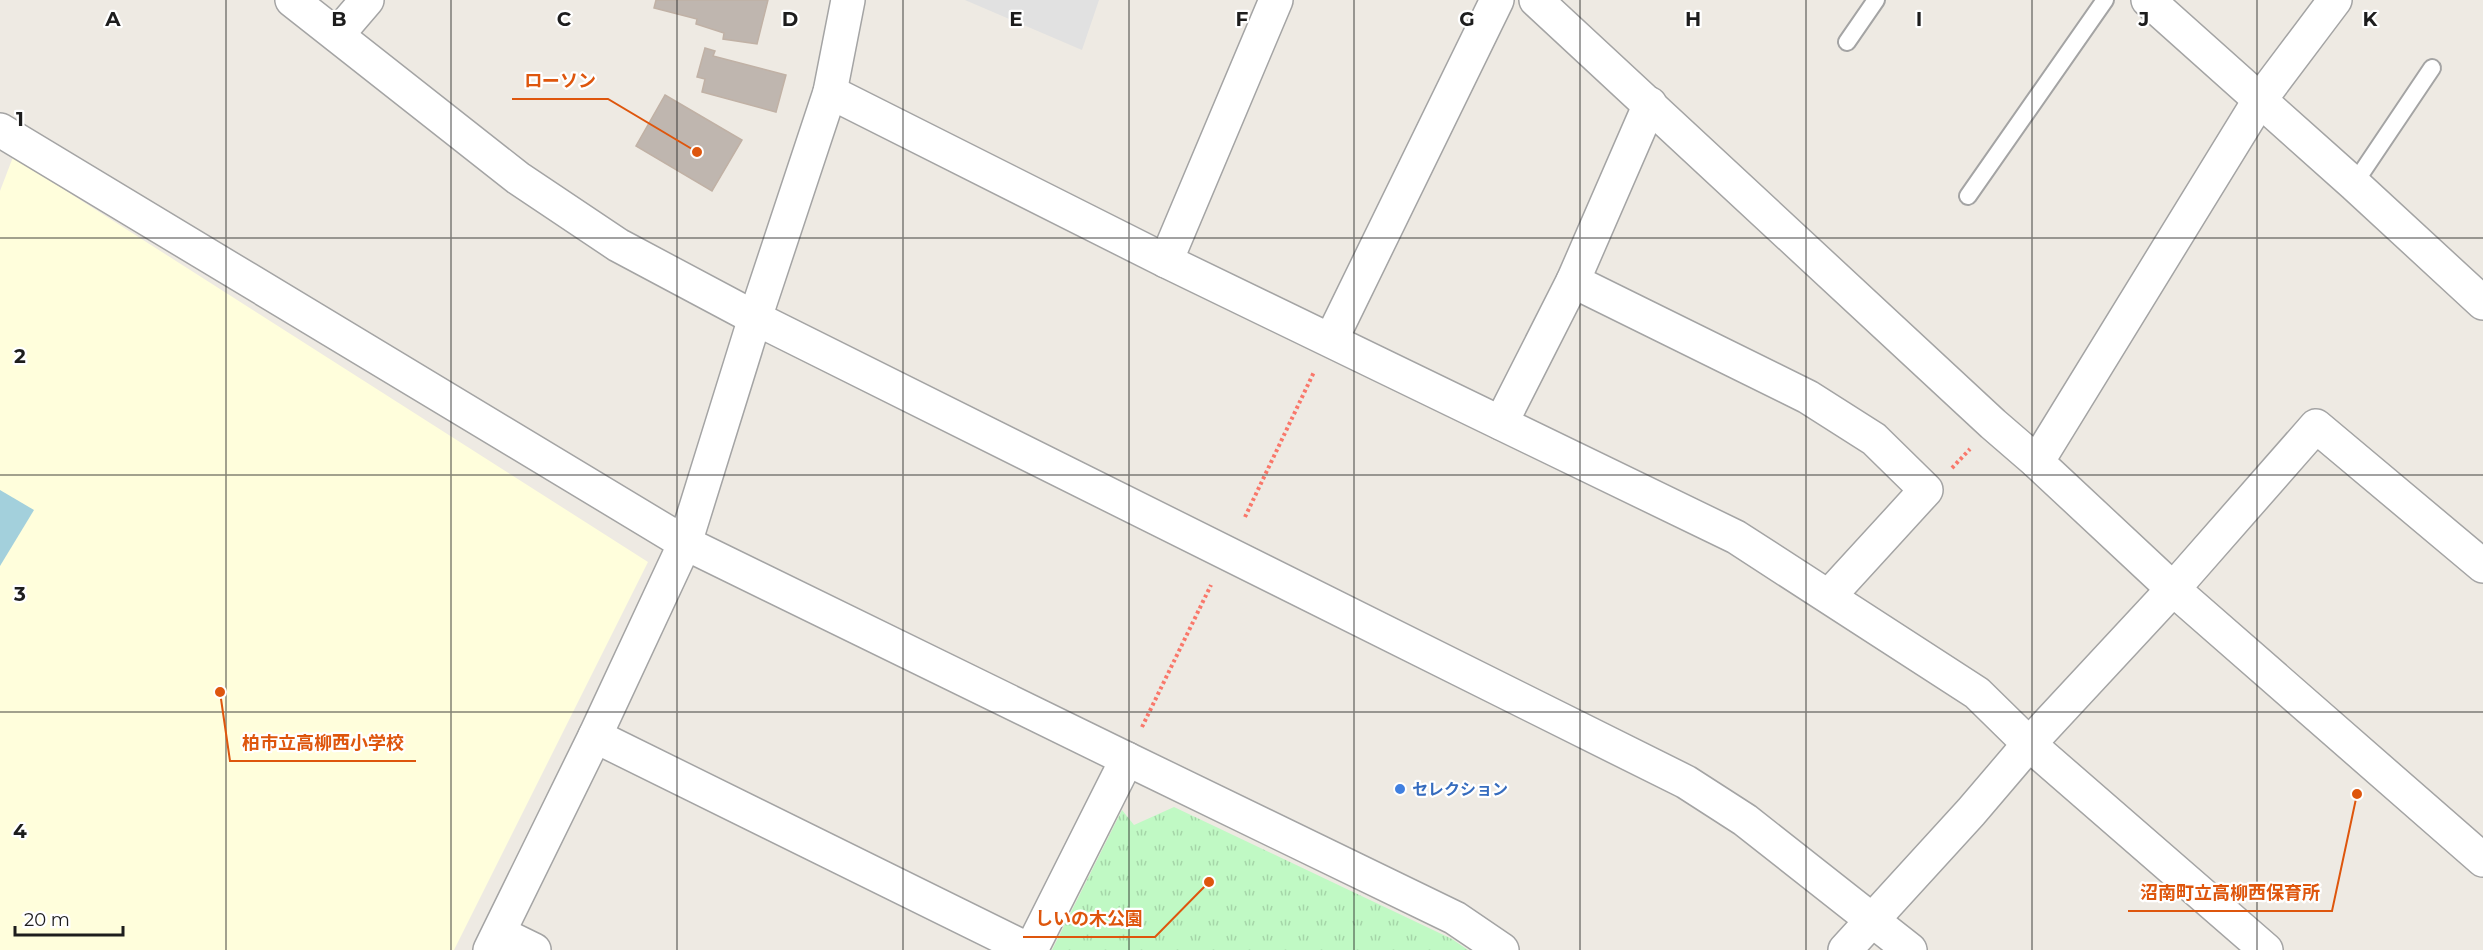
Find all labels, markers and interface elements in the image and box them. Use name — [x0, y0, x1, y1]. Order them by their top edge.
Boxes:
text: A — [104, 7, 121, 31]
text: B — [331, 7, 347, 31]
text: C — [557, 7, 572, 31]
text: D — [782, 7, 798, 31]
text: E — [1009, 7, 1023, 31]
text: F — [1236, 7, 1249, 31]
text: G — [1459, 7, 1475, 31]
text: H — [1685, 7, 1701, 31]
text: I — [1916, 7, 1922, 31]
text: J — [2138, 7, 2149, 31]
text: K — [2363, 7, 2379, 31]
callout: ローソン — [512, 63, 608, 99]
text: ローソン — [524, 70, 596, 92]
text: 1 — [16, 107, 24, 131]
text: 2 — [14, 344, 26, 368]
text: 3 — [13, 582, 26, 606]
callout: 柏市立高柳西小学校 — [230, 725, 416, 761]
text: 柏市立高柳西小学校 — [242, 732, 404, 754]
place label: セレクション — [1412, 780, 1508, 799]
marker: セレクション — [1393, 782, 1407, 796]
text: 4 — [13, 819, 27, 843]
callout: 沼南町立高柳西保育所 — [2128, 875, 2332, 911]
text: 沼南町立高柳西保育所 — [2140, 882, 2320, 904]
scale bar — [15, 899, 123, 937]
callout: しいの木公園 — [1023, 901, 1155, 937]
text: しいの木公園 — [1035, 908, 1143, 930]
text: 20 m — [24, 909, 70, 931]

